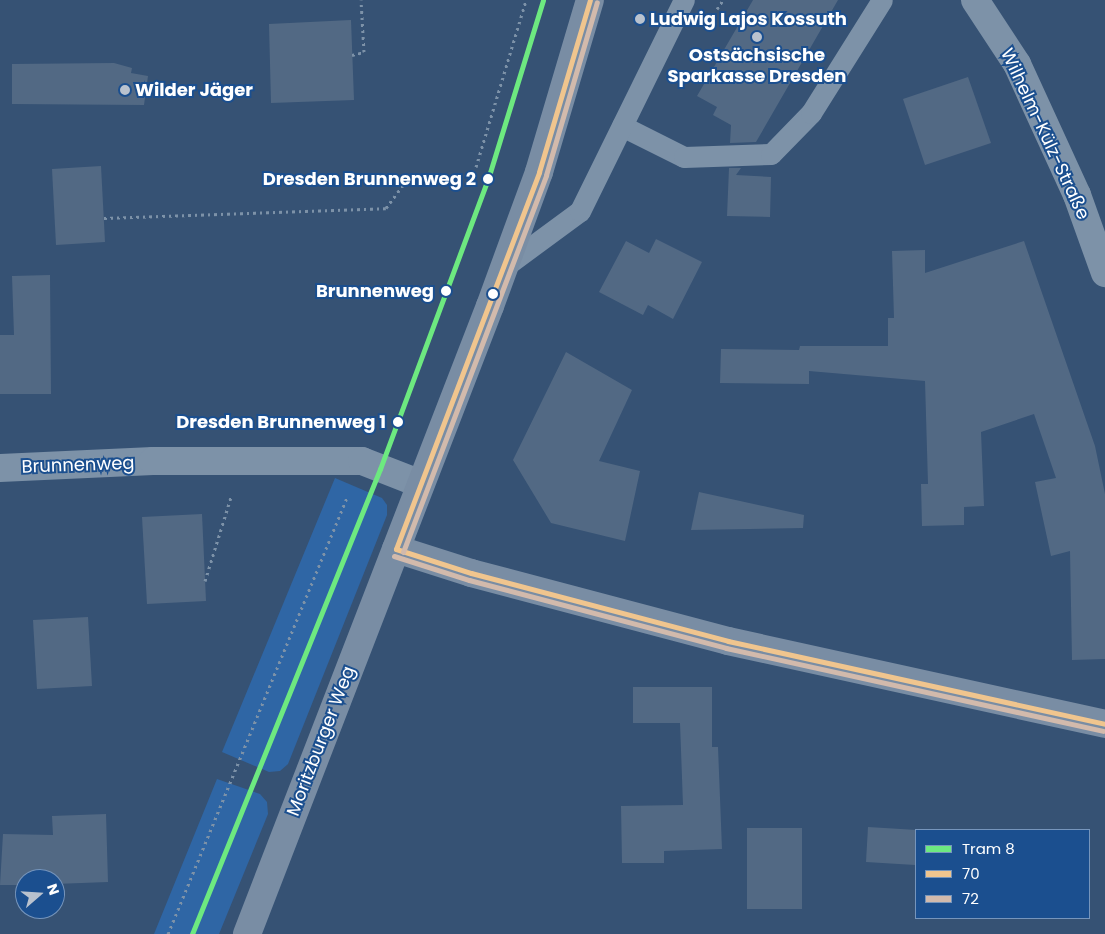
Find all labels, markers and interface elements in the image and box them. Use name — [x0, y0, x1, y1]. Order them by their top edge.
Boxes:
place label: Ludwig Lajos Kossuth — [650, 8, 847, 30]
marker: Ludwig Lajos Kossuth — [634, 13, 646, 25]
marker: Ostsächsische Sparkasse Dresden — [751, 31, 763, 43]
place label: Ostsächsische Sparkasse Dresden — [668, 45, 846, 88]
street label: Wilhelm-Külz-Straße — [996, 45, 1094, 223]
place label: Wilder Jäger — [135, 79, 253, 101]
marker: Wilder Jäger — [119, 84, 131, 96]
place label: Dresden Brunnenweg 2 — [263, 168, 476, 190]
marker: Dresden Brunnenweg 2 — [480, 171, 496, 187]
place label: Brunnenweg — [316, 280, 434, 302]
marker: Brunnenweg — [438, 283, 454, 299]
unlabelled marker — [488, 289, 498, 299]
place label: Dresden Brunnenweg 1 — [176, 411, 386, 433]
marker: Dresden Brunnenweg 1 — [390, 414, 406, 430]
street label: Brunnenweg — [21, 452, 135, 478]
street label: Moritzburger Weg — [282, 663, 360, 819]
legend — [915, 829, 1090, 919]
text: Tram 8 — [962, 838, 1015, 859]
text: 70 — [962, 863, 980, 884]
north arrow — [15, 869, 65, 919]
text: N — [42, 881, 64, 898]
text: 72 — [962, 888, 979, 909]

